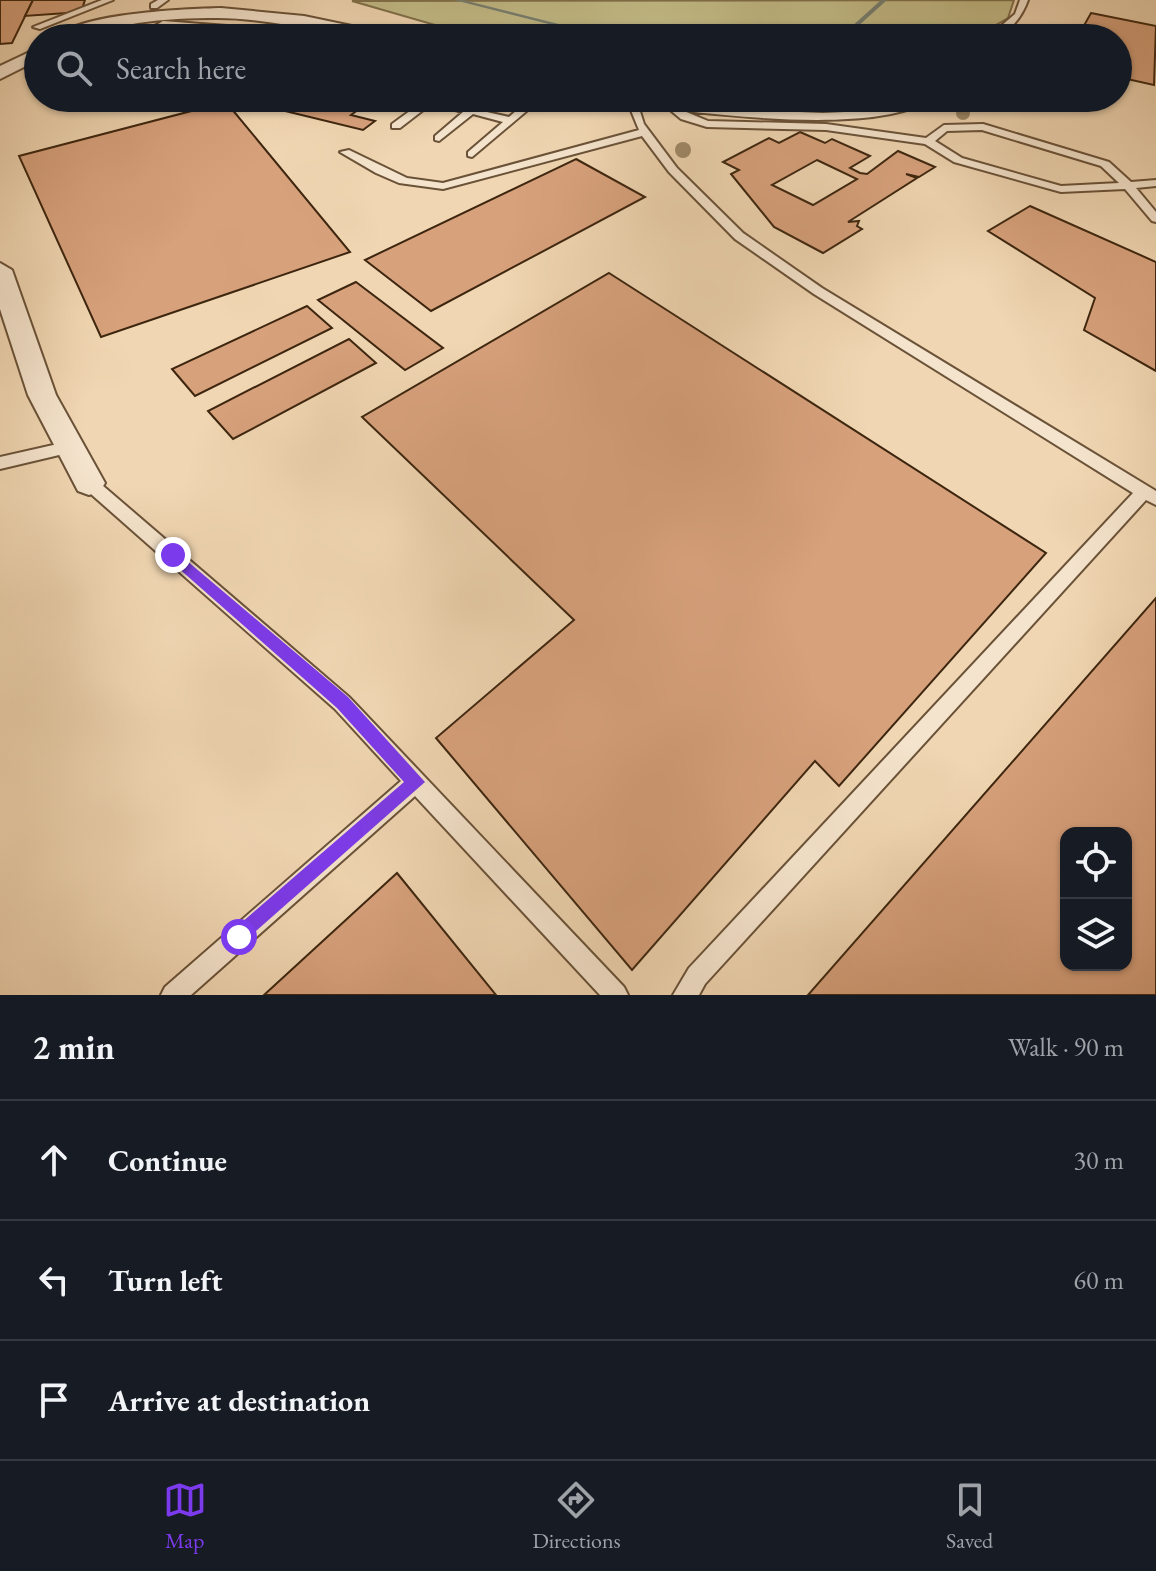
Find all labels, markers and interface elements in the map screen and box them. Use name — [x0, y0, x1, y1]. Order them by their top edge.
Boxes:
search box — [24, 24, 1132, 112]
icon: search — [52, 46, 96, 90]
text: Search here — [116, 49, 246, 88]
route end — [155, 537, 191, 573]
map controls — [1060, 827, 1132, 971]
button: locate — [1060, 827, 1132, 899]
button: layers — [1060, 899, 1132, 971]
route start — [221, 919, 257, 955]
text: 2 min — [32, 1025, 115, 1069]
text: Walk · 90 m — [1008, 1030, 1124, 1064]
icon: ahead — [32, 1138, 76, 1182]
text: Continue — [108, 1141, 227, 1180]
text: 30 m — [1074, 1143, 1124, 1177]
icon: left — [32, 1258, 76, 1302]
text: Turn left — [108, 1261, 222, 1300]
text: 60 m — [1074, 1263, 1124, 1297]
icon: arrive — [32, 1378, 76, 1422]
text: Arrive at destination — [108, 1381, 370, 1420]
tab: Map — [163, 1478, 207, 1555]
tab: Directions — [532, 1478, 621, 1555]
tab: Saved — [946, 1478, 993, 1555]

